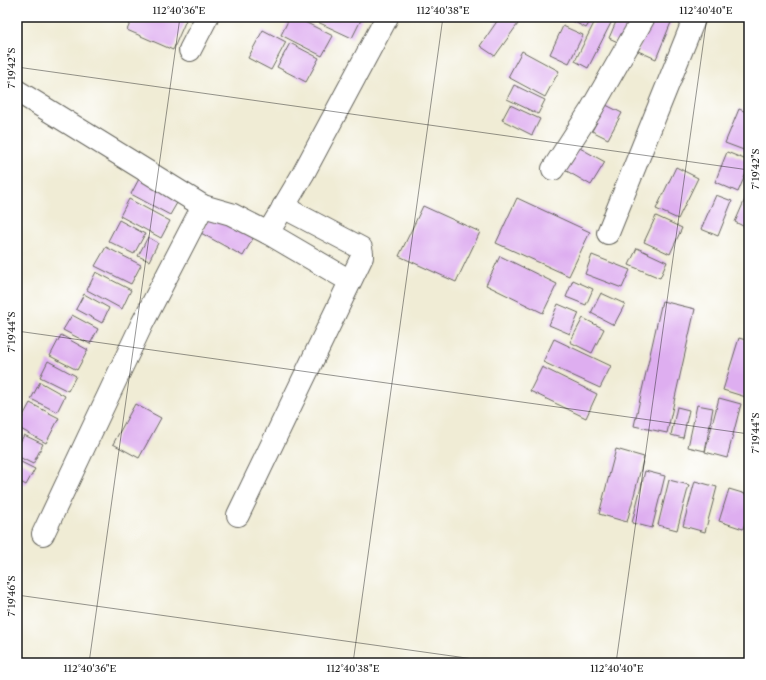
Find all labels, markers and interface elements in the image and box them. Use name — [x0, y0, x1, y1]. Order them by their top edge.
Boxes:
text: 112°40'36"E — [153, 4, 206, 17]
text: 112°40'38"E — [416, 4, 470, 17]
text: 112°40'40"E — [679, 4, 733, 17]
text: 7°19'42"S — [5, 47, 18, 89]
text: 7°19'42"S — [749, 148, 762, 190]
text: 7°19'44"S — [5, 311, 18, 353]
text: 7°19'44"S — [749, 412, 762, 454]
text: 7°19'46"S — [5, 575, 18, 617]
text: 112°40'36"E — [64, 662, 117, 675]
text: 112°40'38"E — [326, 662, 380, 675]
text: 112°40'40"E — [590, 662, 644, 675]

